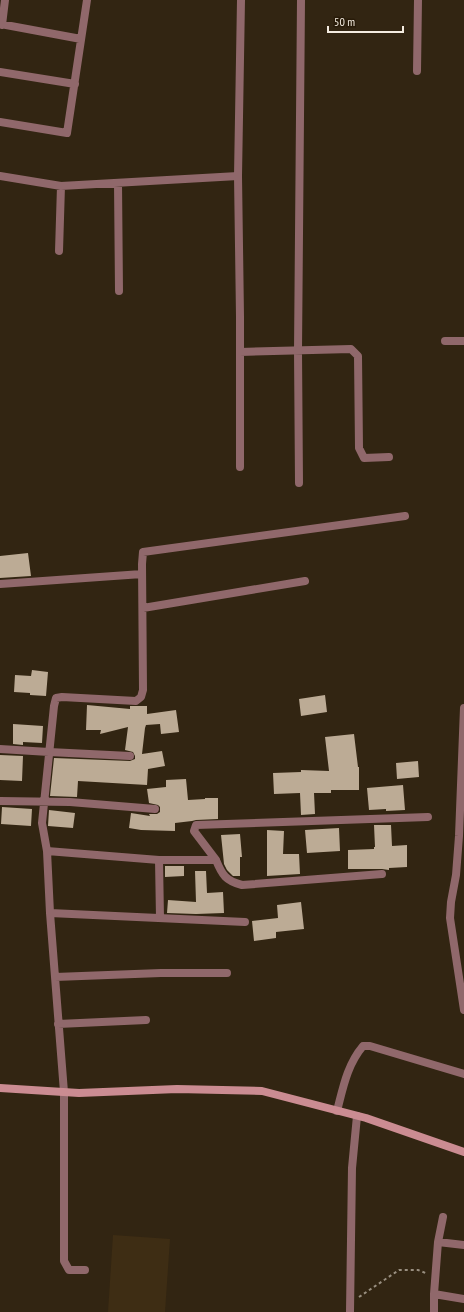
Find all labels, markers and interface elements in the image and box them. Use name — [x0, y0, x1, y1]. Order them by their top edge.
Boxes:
scale bar — [328, 8, 403, 34]
text: 50 m — [334, 14, 355, 29]

